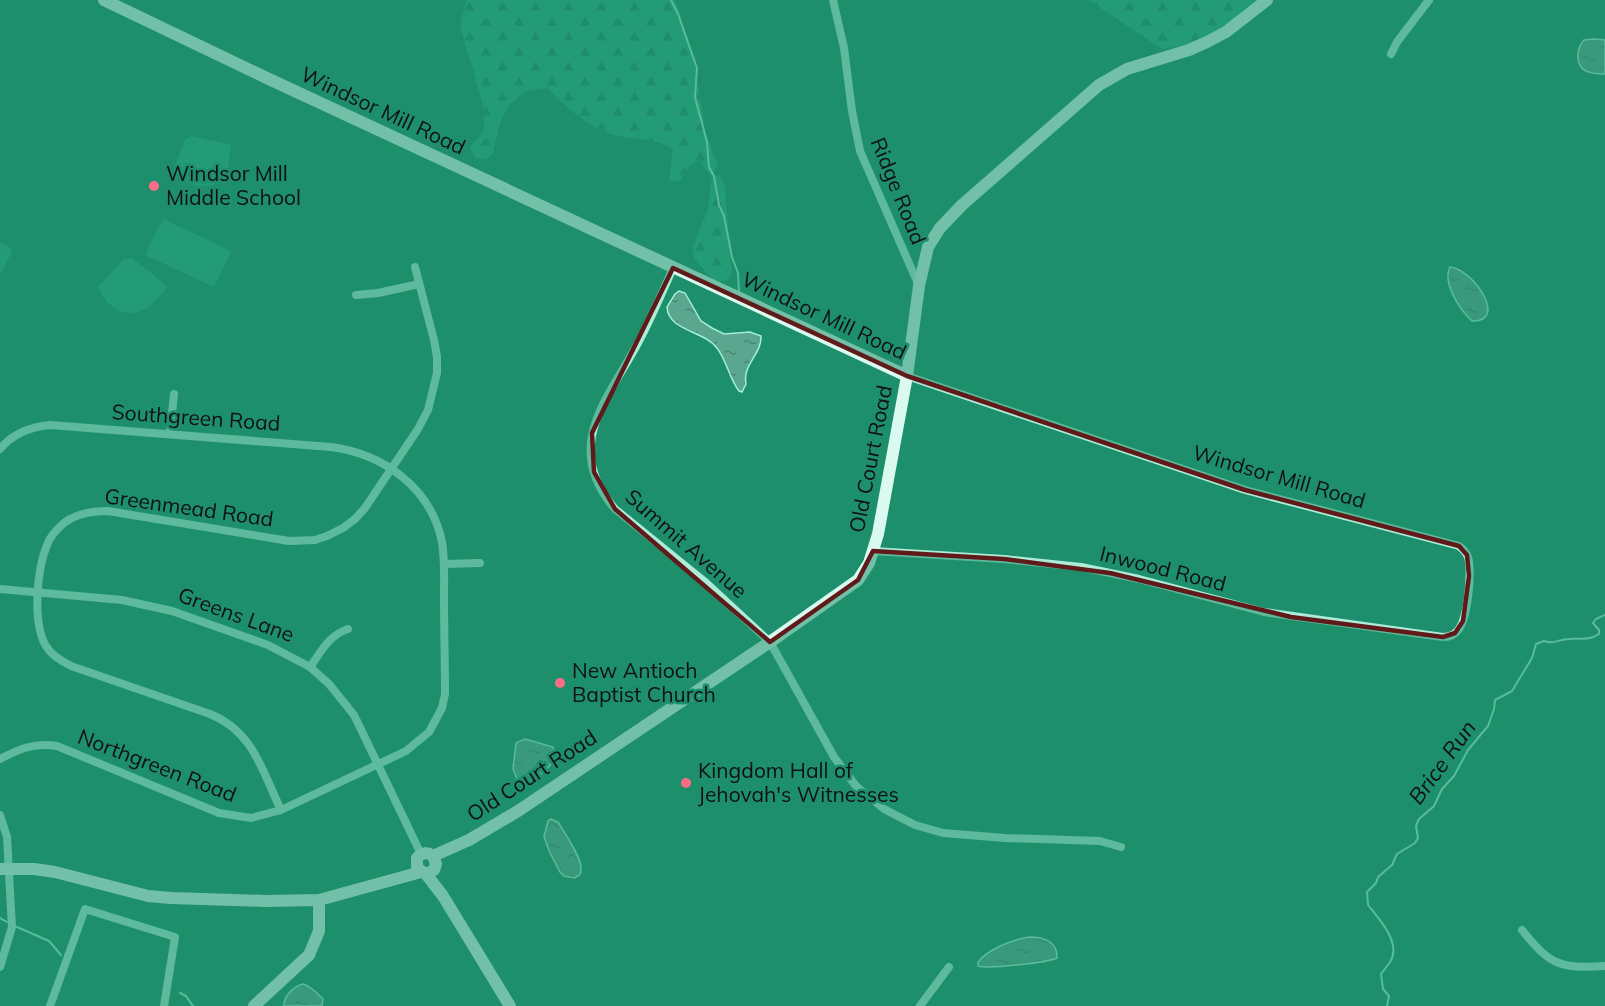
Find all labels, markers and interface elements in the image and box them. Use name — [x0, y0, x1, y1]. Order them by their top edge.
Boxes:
street label: Windsor Mill Road — [297, 61, 470, 160]
street label: Ridge Road — [866, 133, 932, 248]
place label: Windsor Mill Middle School — [166, 160, 301, 210]
marker: Windsor Mill Middle School — [147, 179, 161, 193]
street label: Windsor Mill Road — [738, 266, 911, 365]
street label: Old Court Road — [843, 383, 897, 535]
street label: Southgreen Road — [111, 398, 281, 436]
street label: Windsor Mill Road — [1190, 439, 1369, 513]
street label: Greenmead Road — [103, 482, 275, 532]
street label: Summit Avenue — [620, 483, 753, 603]
street label: Inwood Road — [1097, 540, 1229, 596]
street label: Greens Lane — [175, 581, 298, 647]
place label: New Antioch Baptist Church — [572, 657, 716, 707]
marker: New Antioch Baptist Church — [553, 676, 567, 690]
water label: Brice Run — [1402, 714, 1482, 810]
street label: Northgreen Road — [74, 723, 240, 807]
street label: Old Court Road — [462, 724, 601, 827]
place label: Kingdom Hall of Jehovah's Witnesses — [698, 757, 899, 807]
marker: Kingdom Hall of Jehovah's Witnesses — [679, 776, 693, 790]

